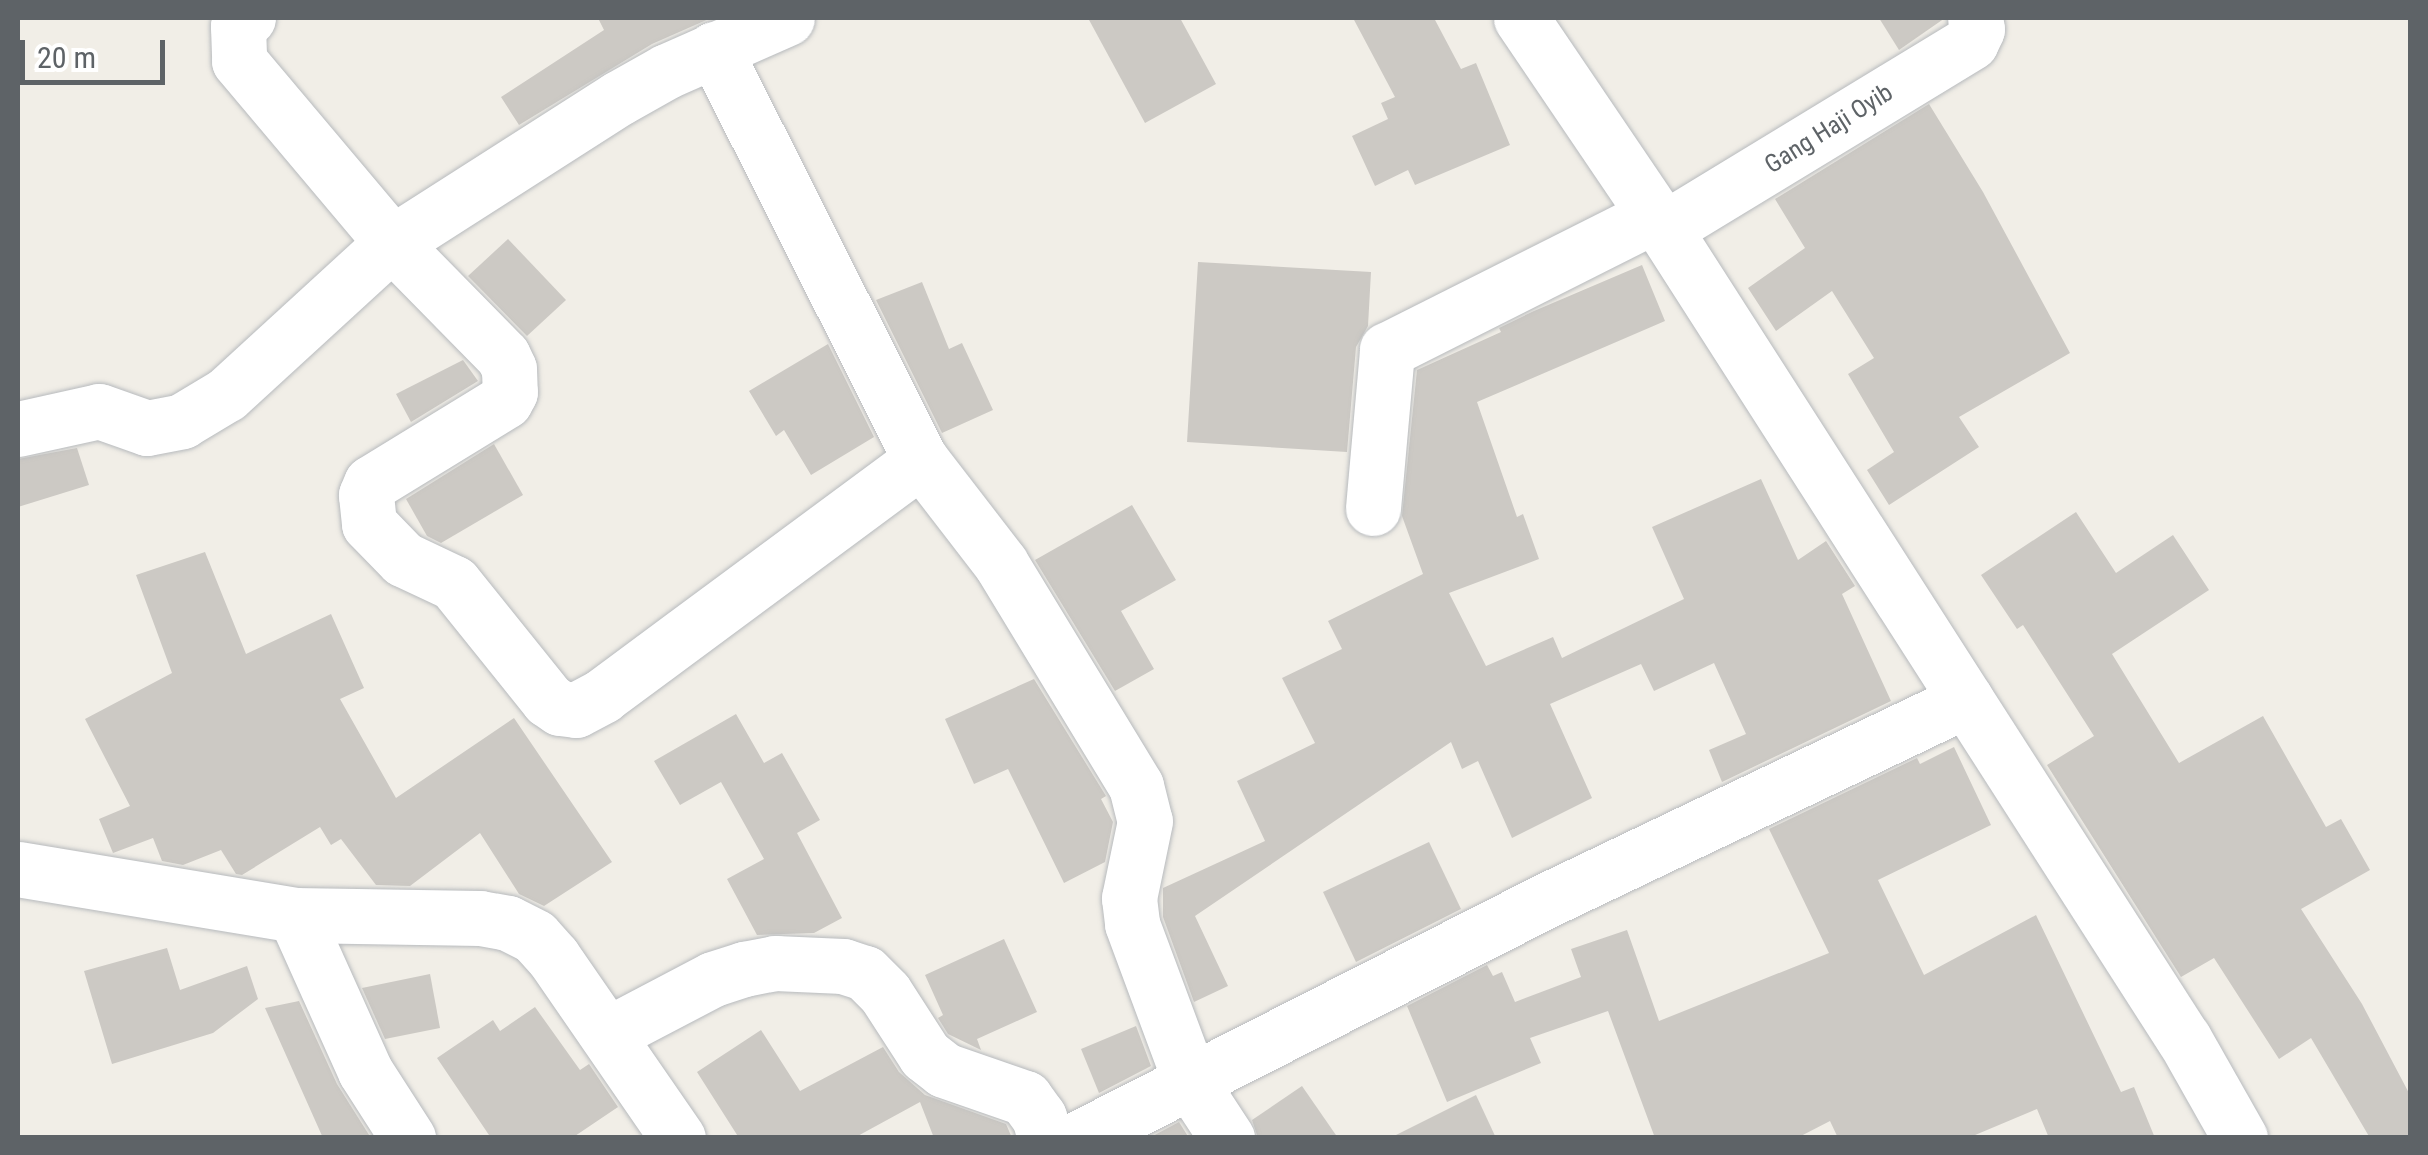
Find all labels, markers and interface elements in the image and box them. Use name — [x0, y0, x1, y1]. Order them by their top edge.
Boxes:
scale bar — [25, 20, 170, 82]
text: 20 m — [37, 40, 96, 75]
street label: Gang Haji Oyib — [1760, 78, 1898, 180]

